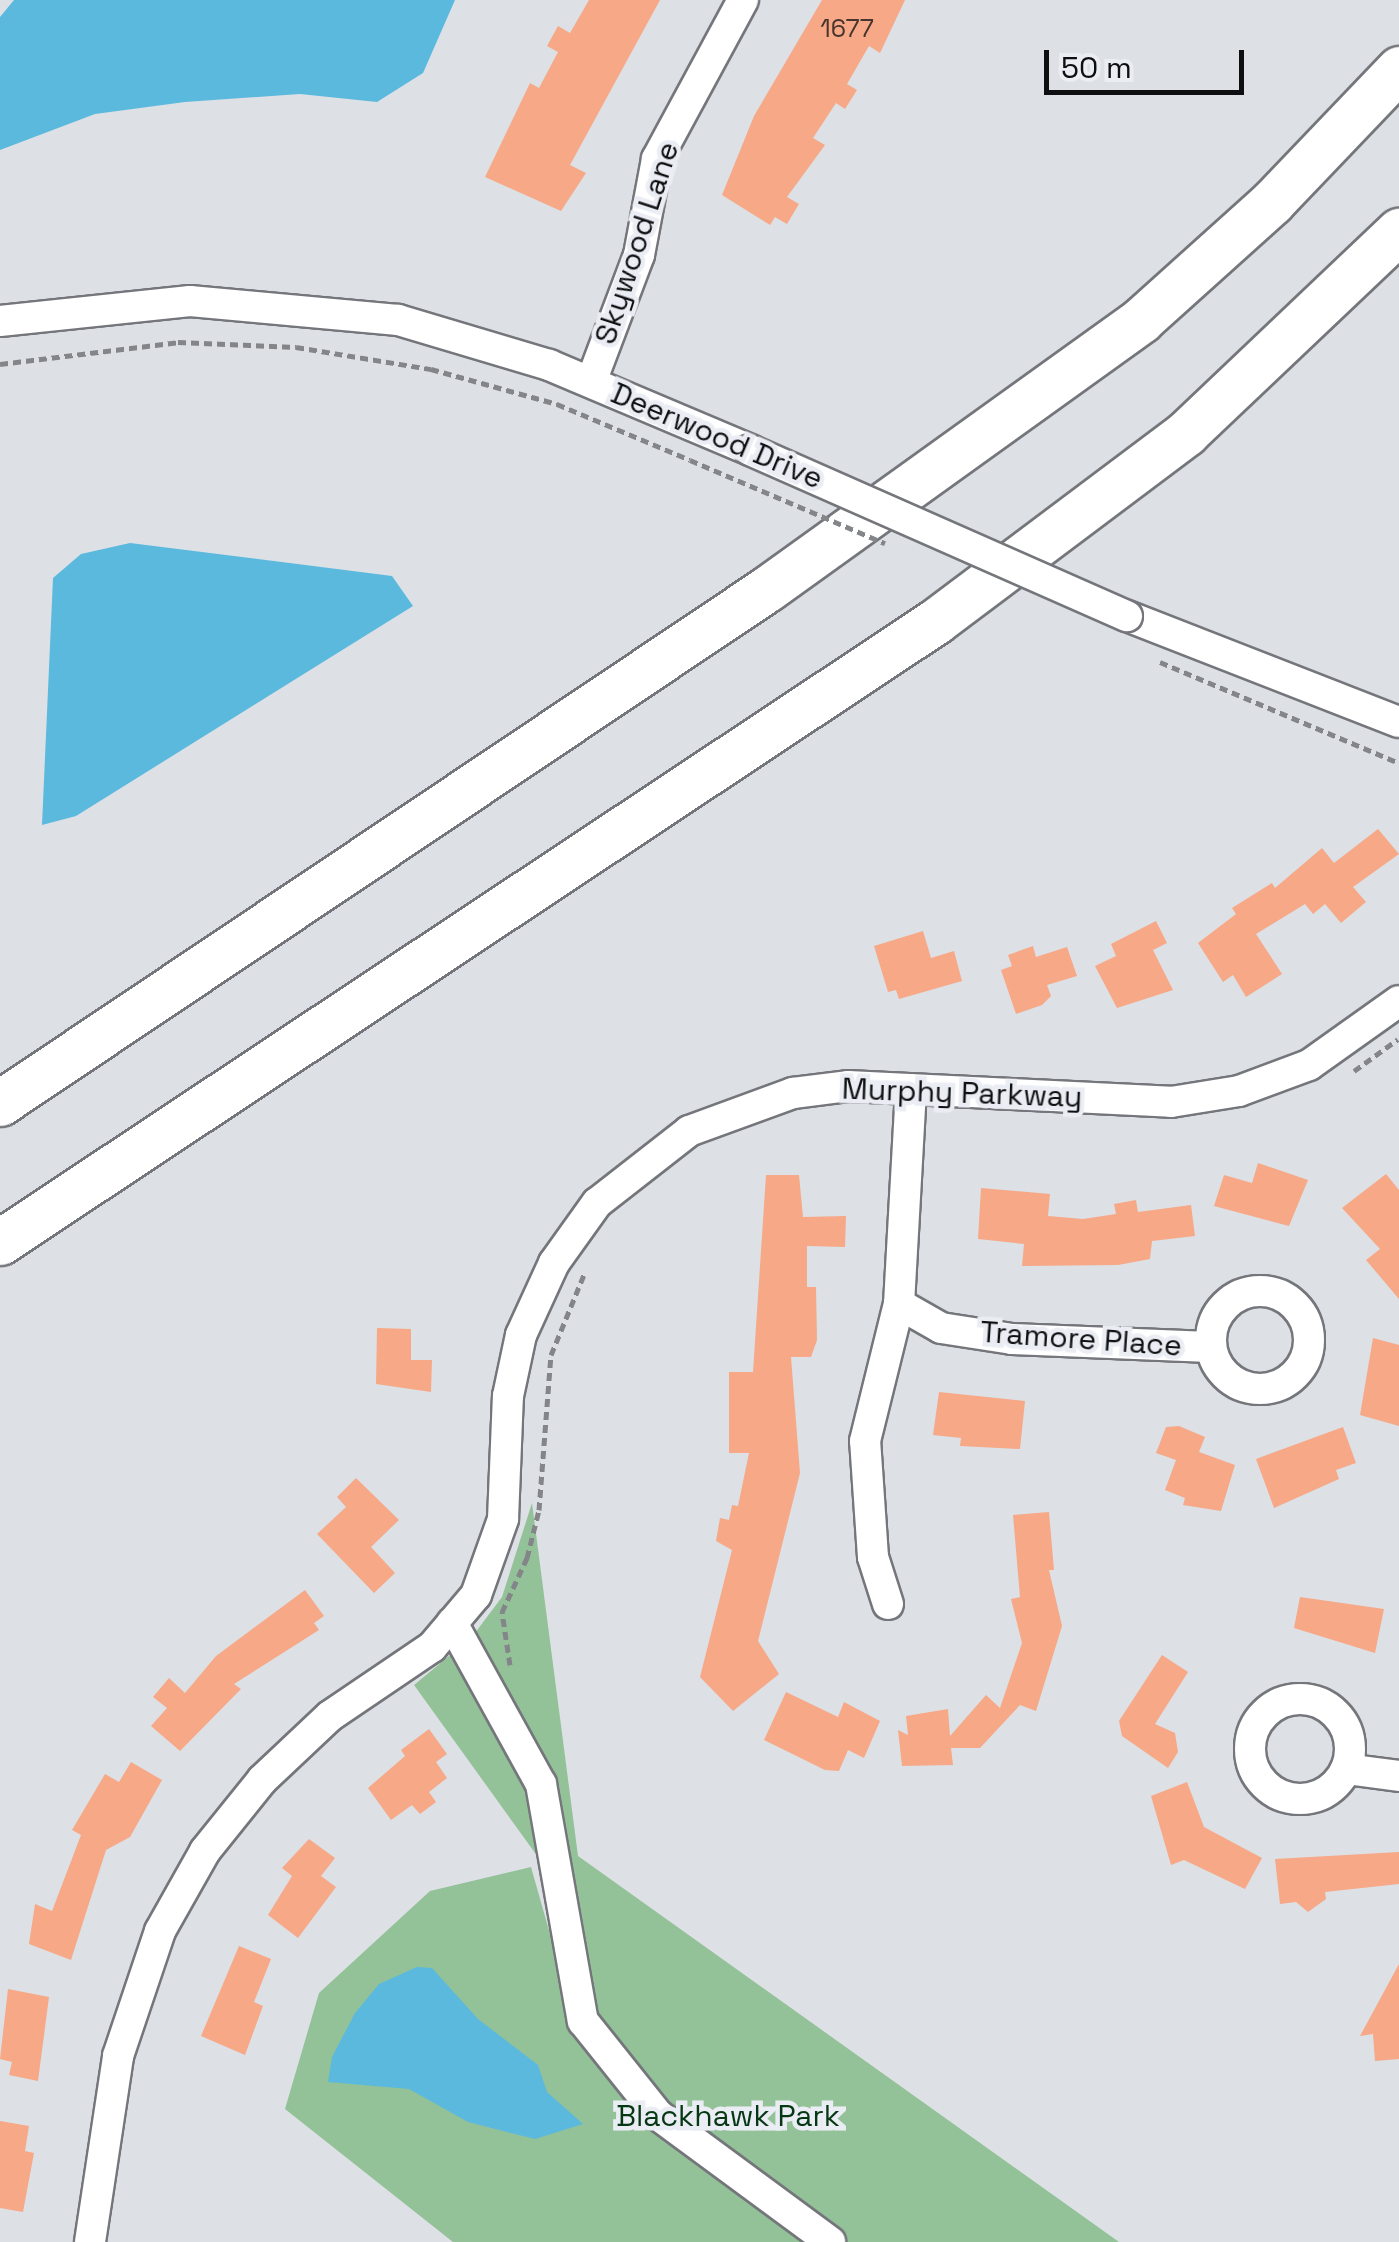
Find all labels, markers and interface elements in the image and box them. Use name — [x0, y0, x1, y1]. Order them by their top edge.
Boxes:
house number: 1677 — [820, 13, 874, 43]
scale bar — [1049, 30, 1249, 92]
text: 50 m — [1061, 48, 1132, 87]
street label: Skywood Lane — [587, 137, 687, 349]
street label: Deerwood Drive — [606, 375, 828, 497]
street label: Murphy Parkway — [841, 1071, 1083, 1115]
street label: Tramore Place — [979, 1314, 1183, 1364]
park label: Blackhawk Park — [616, 2098, 840, 2134]

